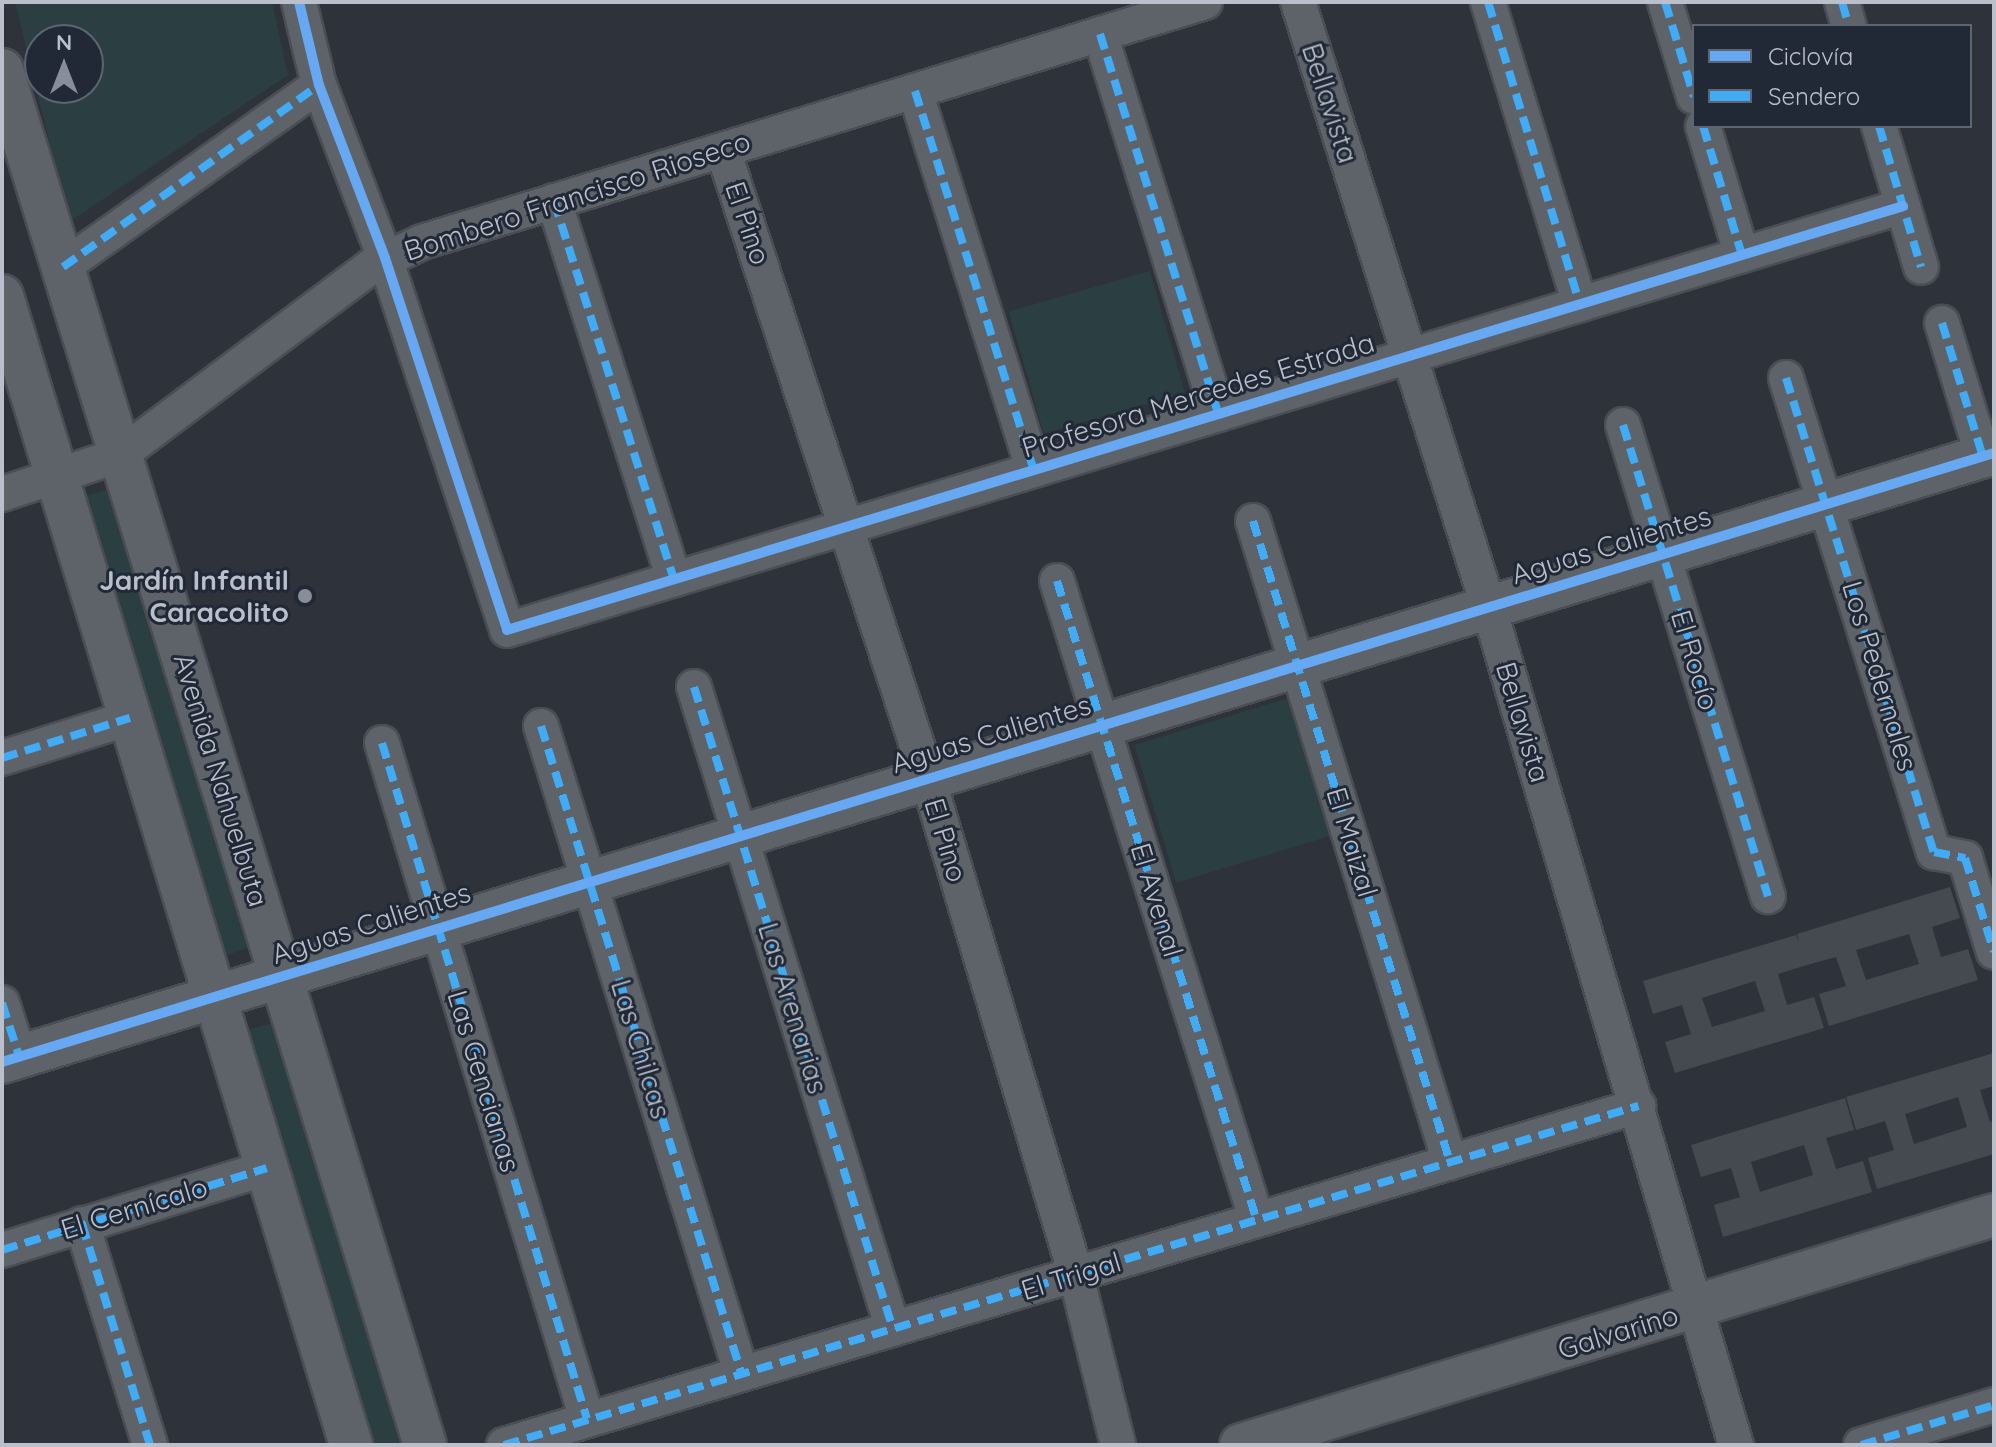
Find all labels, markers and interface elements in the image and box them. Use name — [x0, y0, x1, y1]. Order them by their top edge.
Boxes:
north arrow — [24, 24, 104, 104]
legend — [1692, 24, 1972, 128]
text: N — [56, 28, 72, 56]
street label: Bellavista — [1295, 39, 1365, 167]
text: Ciclovía — [1768, 41, 1853, 71]
text: Sendero — [1768, 81, 1860, 111]
street label: Bombero Francisco Rioseco — [400, 124, 754, 268]
street label: El Pino — [718, 177, 778, 269]
street label: Profesora Mercedes Estrada — [1018, 325, 1378, 465]
street label: Aguas Calientes — [1507, 499, 1715, 591]
place label: Jardín Infantil Caracolito — [99, 563, 289, 629]
street label: Los Pedernales — [1835, 577, 1925, 775]
marker: Jardín Infantil Caracolito — [296, 587, 314, 605]
street label: El Rocío — [1664, 606, 1726, 714]
street label: Avenida Nahuelbuta — [167, 650, 275, 910]
street label: Bellavista — [1489, 658, 1557, 786]
street label: Aguas Calientes — [887, 688, 1095, 780]
street label: El Maizal — [1319, 783, 1385, 901]
street label: El Pino — [917, 794, 975, 886]
street label: El Avenal — [1124, 839, 1190, 961]
street label: Aguas Calientes — [267, 875, 475, 971]
street label: Las Arenarias — [751, 919, 835, 1097]
street label: Las Chilcas — [604, 975, 678, 1123]
street label: Las Gencianas — [440, 986, 528, 1176]
street label: El Cernícalo — [57, 1170, 211, 1246]
street label: El Trigal — [1017, 1245, 1125, 1307]
street label: Galvarino — [1554, 1298, 1682, 1366]

